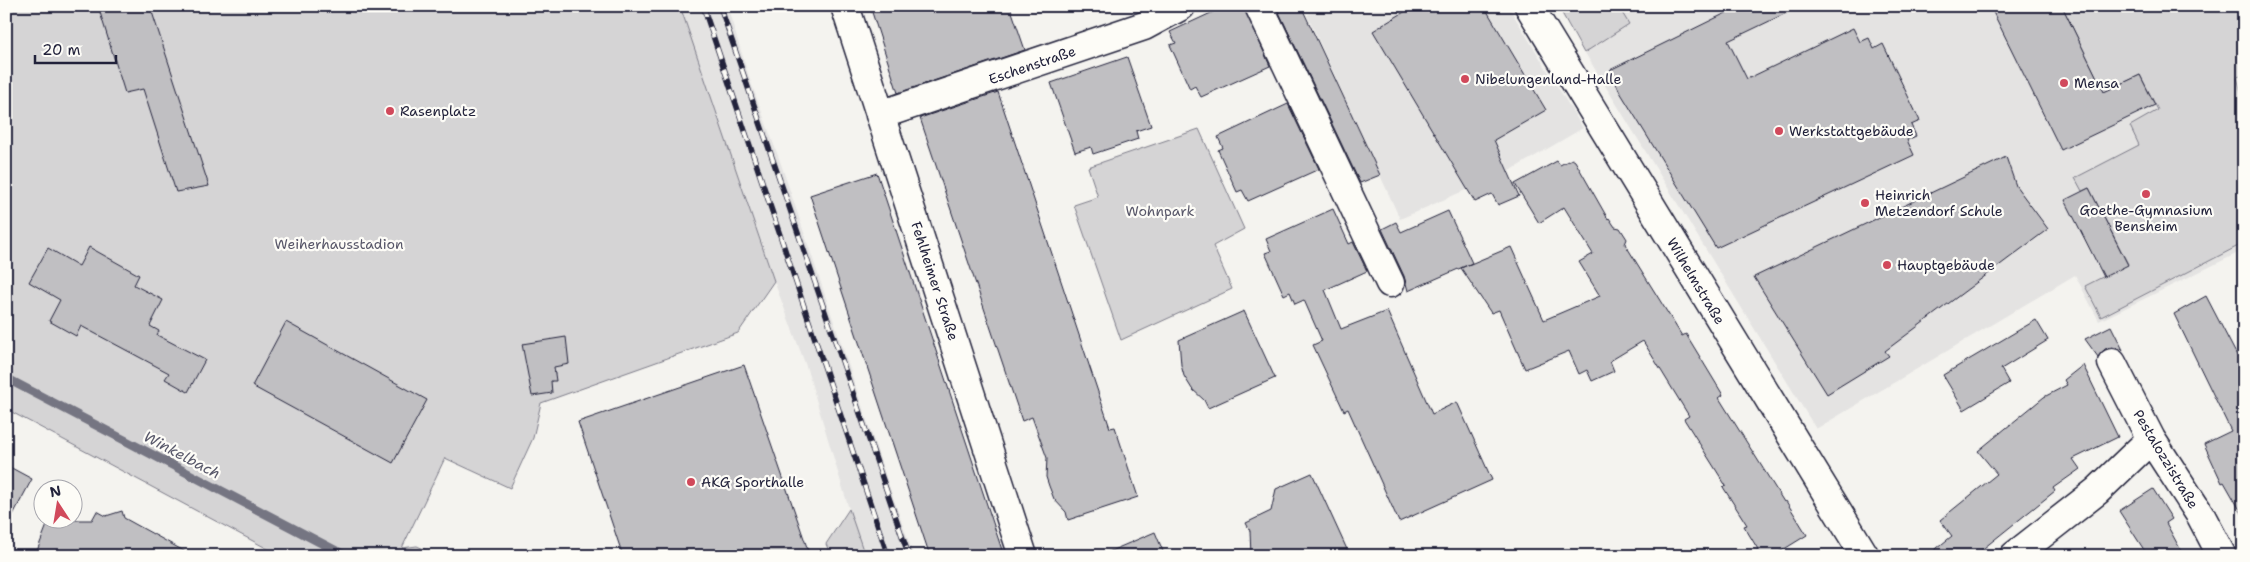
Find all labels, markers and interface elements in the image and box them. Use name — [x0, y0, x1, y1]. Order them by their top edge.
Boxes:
scale bar — [35, 32, 116, 64]
text: 20 m — [42, 40, 81, 60]
street label: Eschenstraße — [986, 42, 1078, 88]
place label: Nibelungenland-Halle — [1475, 70, 1621, 88]
marker: Nibelungenland-Halle — [1459, 73, 1471, 85]
place label: Mensa — [2074, 74, 2119, 92]
marker: Mensa — [2058, 77, 2070, 89]
place label: Rasenplatz — [400, 102, 476, 120]
marker: Rasenplatz — [384, 105, 396, 117]
place label: Werkstattgebäude — [1789, 122, 1914, 140]
marker: Werkstattgebäude — [1773, 125, 1785, 137]
place label: Heinrich Metzendorf Schule — [1875, 186, 2003, 220]
marker: Goethe-Gymnasium Bensheim — [2140, 188, 2152, 200]
marker: Heinrich Metzendorf Schule — [1859, 197, 1871, 209]
place label: Goethe-Gymnasium Bensheim — [2079, 201, 2213, 235]
park label: Wohnpark — [1126, 202, 1194, 220]
street label: Fehlheimer Straße — [907, 219, 963, 343]
street label: Wilhelmstraße — [1663, 234, 1729, 328]
park label: Weiherhausstadion — [275, 235, 404, 253]
place label: Hauptgebäude — [1897, 256, 1995, 274]
marker: Hauptgebäude — [1881, 259, 1893, 271]
street label: Pestalozzistraße — [2129, 406, 2203, 512]
water label: Winkelbach — [140, 426, 224, 484]
place label: AKG Sporthalle — [701, 473, 804, 491]
marker: AKG Sporthalle — [685, 476, 697, 488]
north arrow — [32, 480, 82, 530]
text: N — [48, 481, 63, 501]

